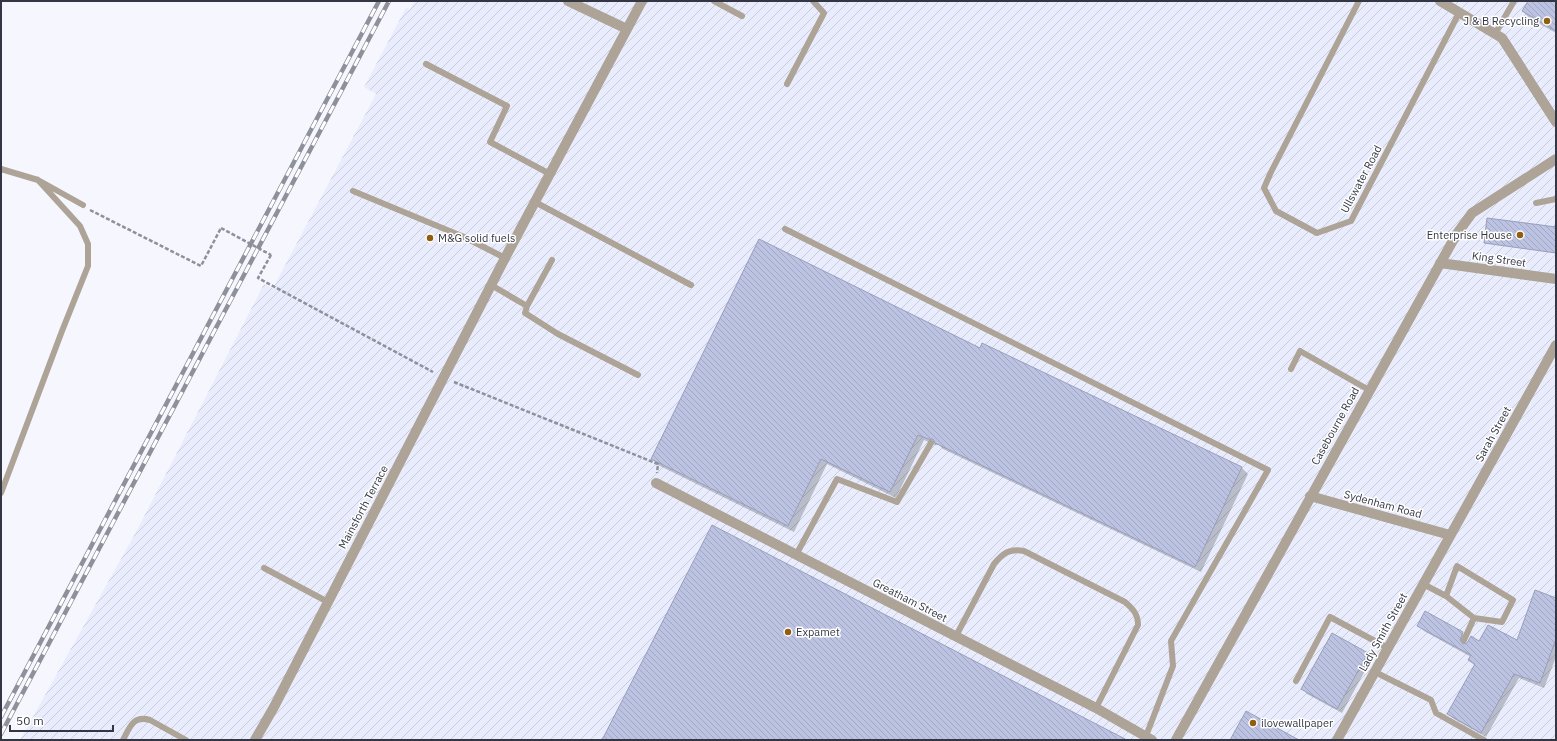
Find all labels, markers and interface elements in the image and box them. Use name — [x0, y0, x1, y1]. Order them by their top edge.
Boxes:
place label: J & B Recycling — [1464, 14, 1539, 28]
marker: J & B Recycling — [1542, 16, 1552, 26]
street label: Ullswater Road — [1337, 143, 1385, 215]
place label: Enterprise House — [1427, 228, 1512, 242]
marker: Enterprise House — [1515, 230, 1525, 240]
place label: M&G solid fuels — [438, 231, 515, 245]
marker: M&G solid fuels — [425, 233, 435, 243]
street label: King Street — [1471, 248, 1527, 270]
street label: Casebourne Road — [1308, 385, 1362, 467]
street label: Sarah Street — [1472, 404, 1514, 464]
street label: Mainsforth Terrace — [335, 463, 391, 551]
street label: Sydenham Road — [1342, 487, 1424, 521]
street label: Greatham Street — [870, 575, 950, 625]
street label: Lady Smith Street — [1356, 590, 1410, 674]
place label: Expamet — [796, 625, 840, 639]
marker: Expamet — [783, 627, 793, 637]
scale bar — [10, 707, 113, 733]
text: 50 m — [16, 713, 44, 728]
place label: ilovewallpaper — [1261, 716, 1333, 730]
marker: ilovewallpaper — [1248, 718, 1258, 728]

